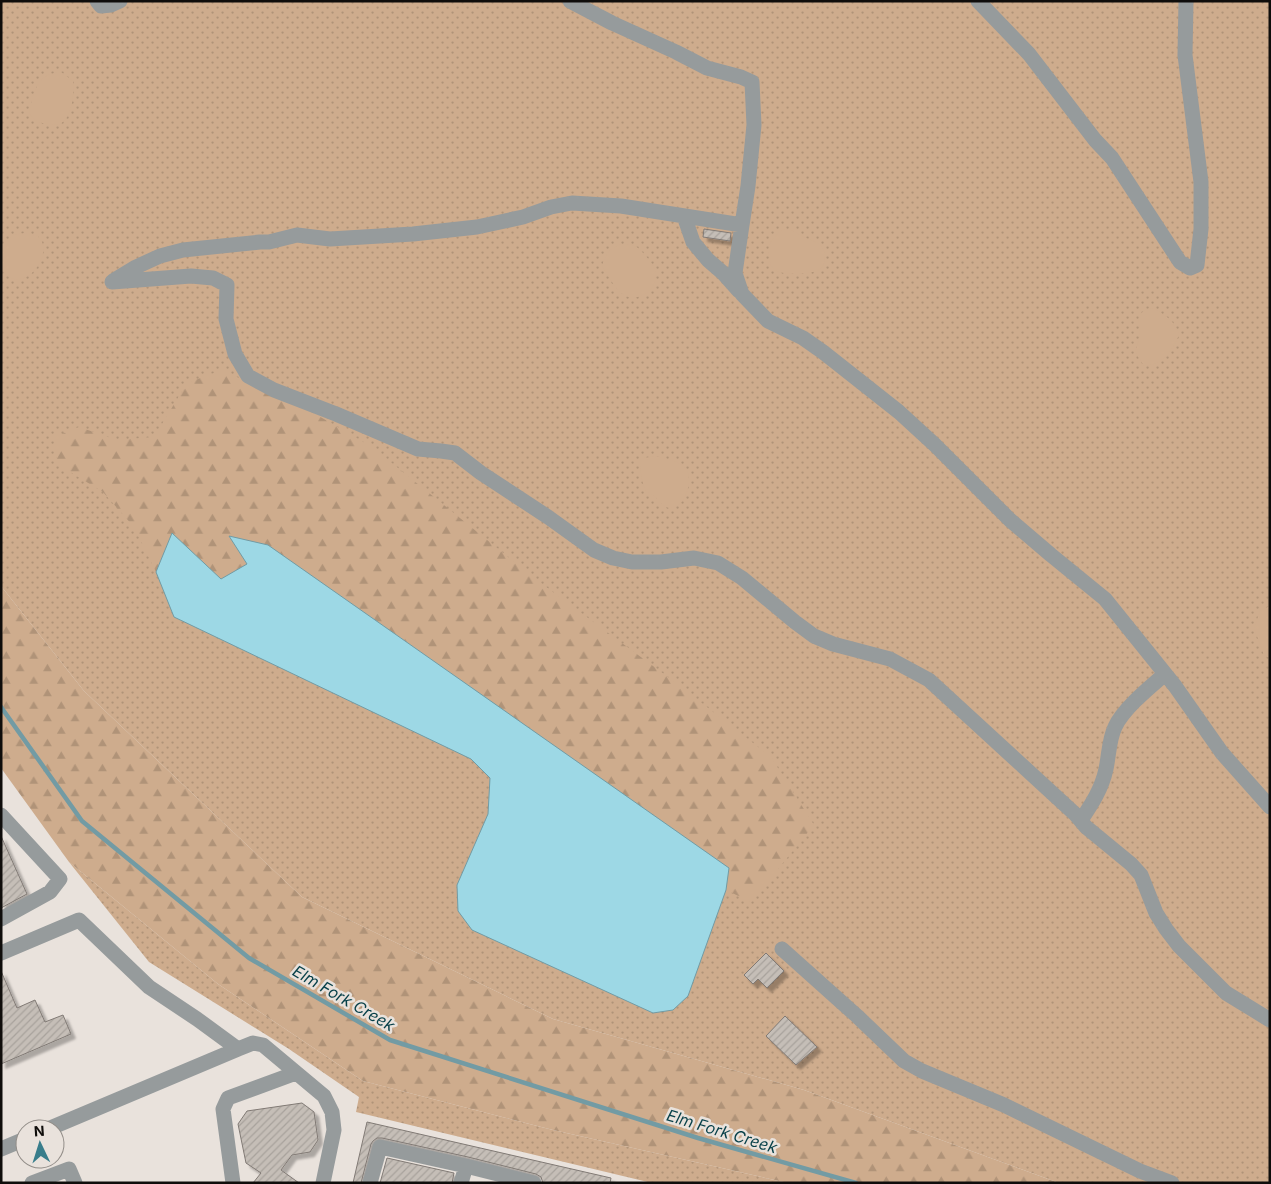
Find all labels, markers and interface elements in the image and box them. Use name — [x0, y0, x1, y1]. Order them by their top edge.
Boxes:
water label: Elm Fork Creek — [289, 961, 399, 1035]
water label: Elm Fork Creek — [664, 1105, 780, 1157]
north arrow — [15, 1119, 65, 1169]
text: N — [33, 1122, 45, 1139]

